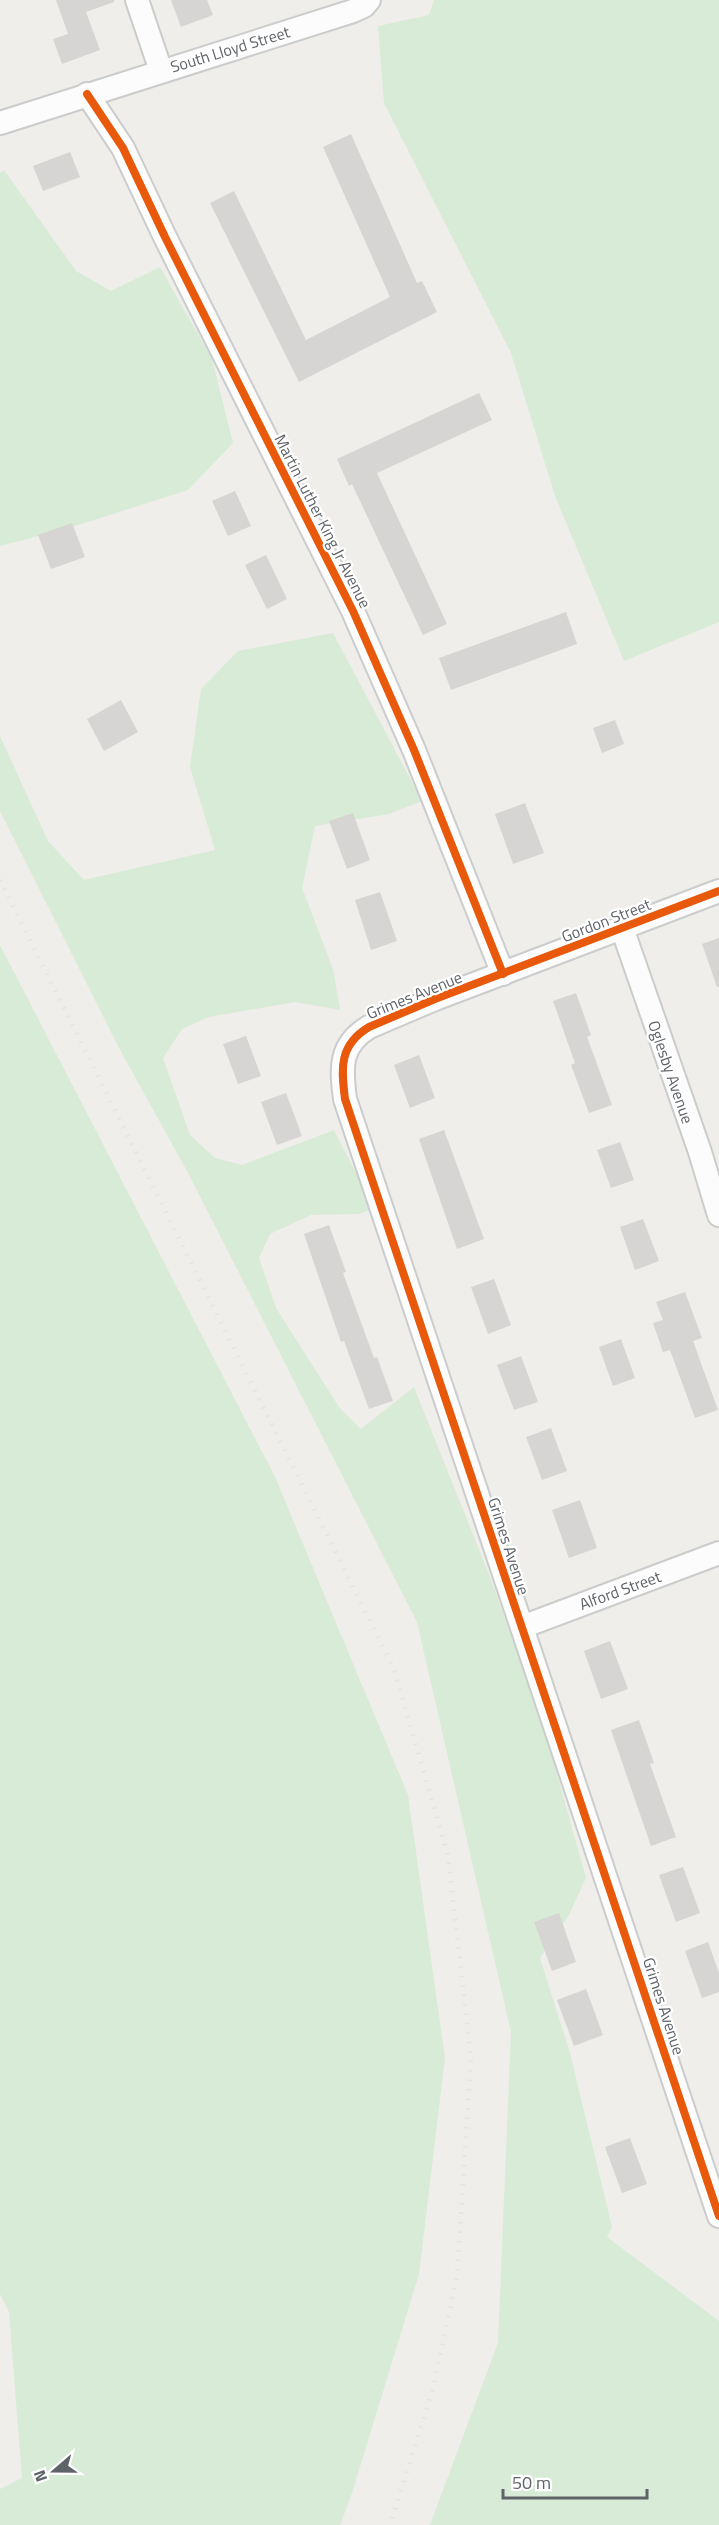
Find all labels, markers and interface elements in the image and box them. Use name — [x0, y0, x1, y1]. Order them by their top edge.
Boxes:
street label: South Lloyd Street — [167, 19, 293, 79]
street label: Martin Luther King Jr Avenue — [269, 430, 377, 612]
street label: Gordon Street — [558, 892, 654, 948]
street label: Grimes Avenue — [363, 965, 465, 1025]
street label: Oglesby Avenue — [642, 1017, 700, 1127]
street label: Grimes Avenue — [482, 1494, 536, 1598]
street label: Alford Street — [576, 1564, 665, 1616]
street label: Grimes Avenue — [637, 1954, 691, 2058]
north arrow — [24, 2441, 84, 2501]
scale bar — [503, 2462, 647, 2500]
text: N — [27, 2467, 53, 2485]
text: 50 m — [512, 2469, 551, 2496]

